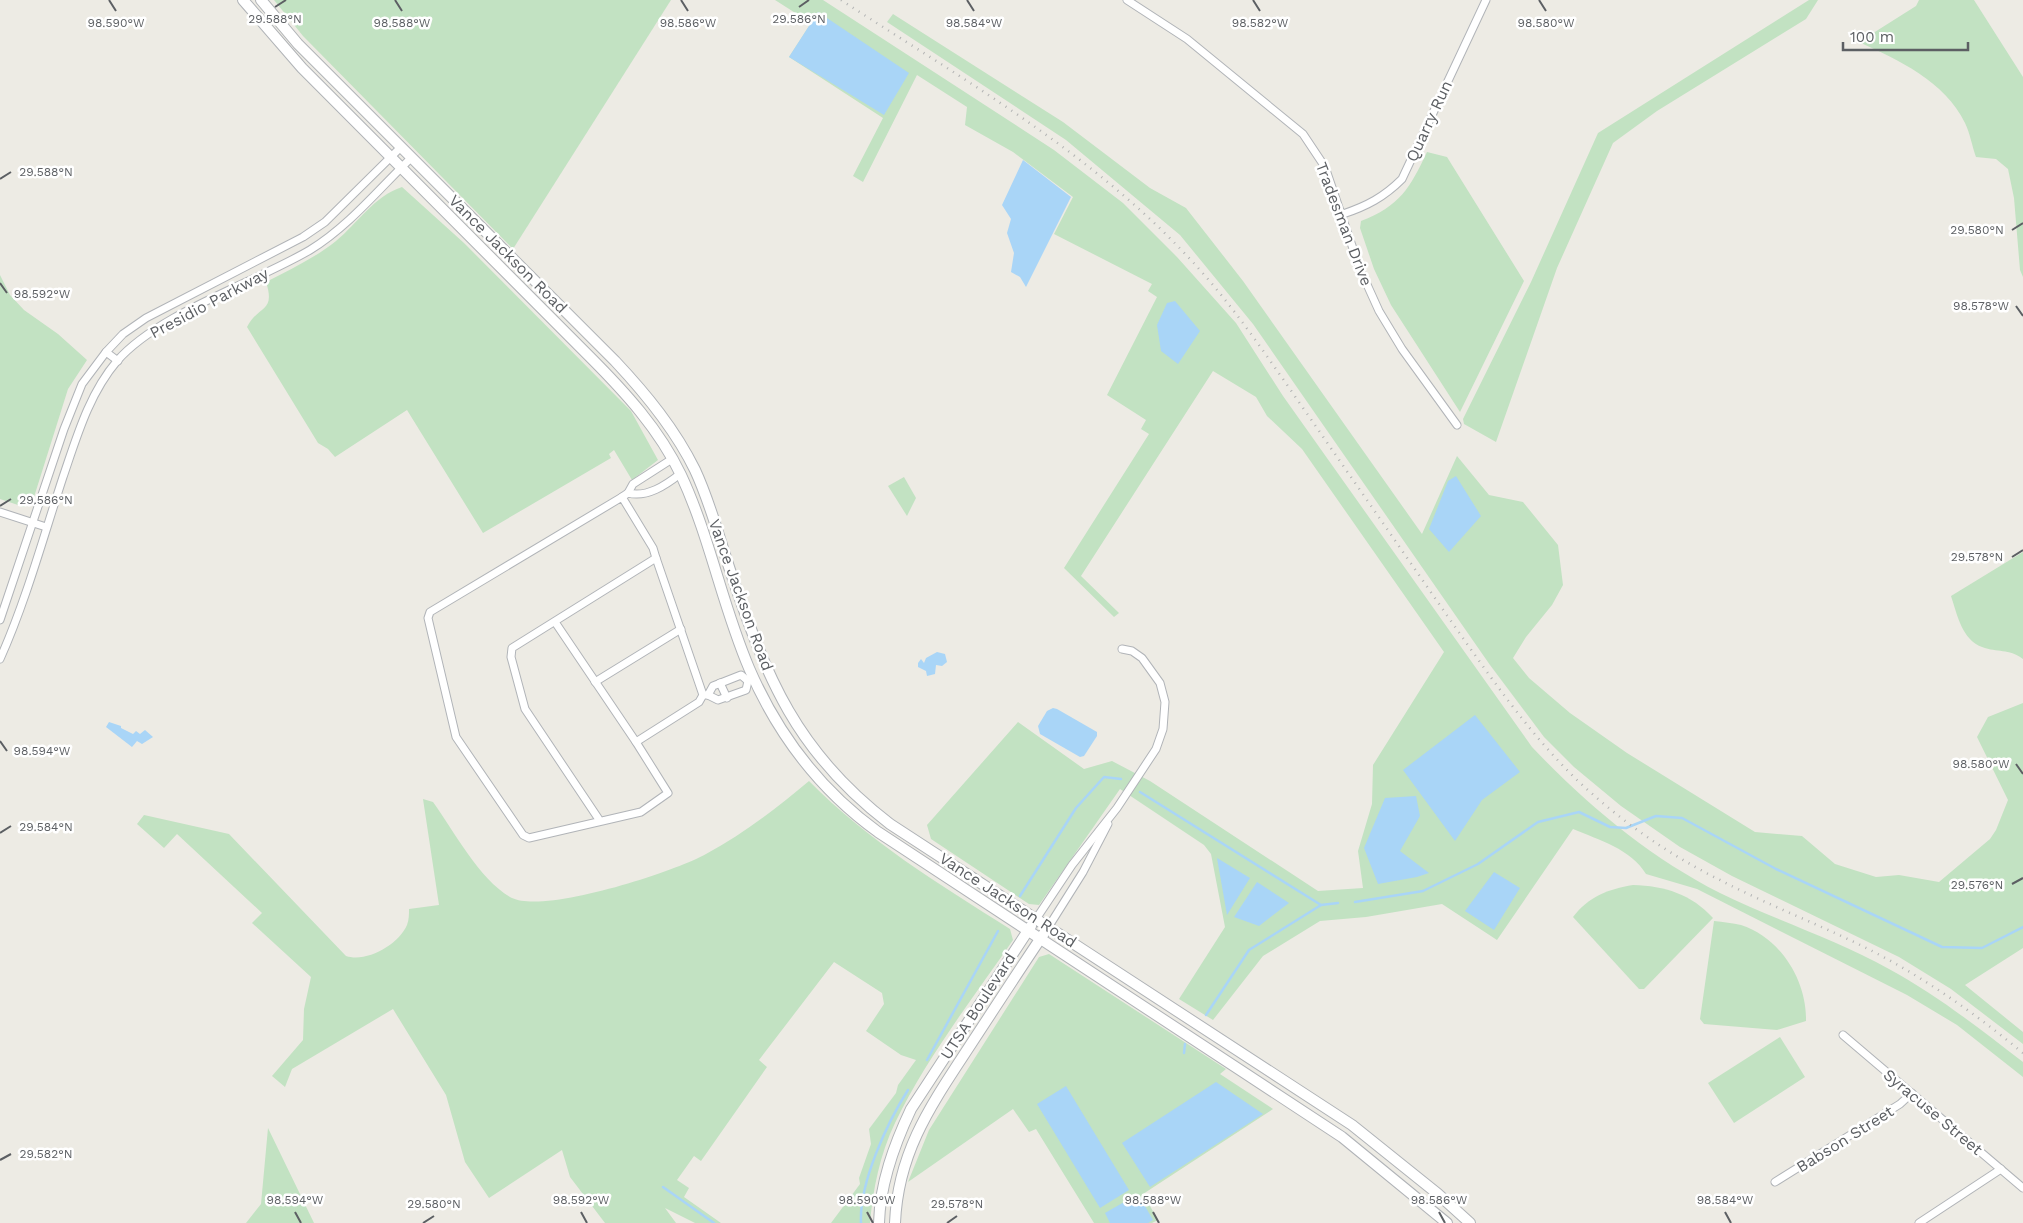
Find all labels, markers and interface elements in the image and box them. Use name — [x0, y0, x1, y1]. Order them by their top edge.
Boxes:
text: 29.588°N — [248, 12, 302, 26]
text: 29.586°N — [772, 12, 826, 26]
text: 98.590°W — [88, 16, 145, 30]
text: 98.588°W — [374, 16, 431, 30]
text: 98.586°W — [660, 16, 717, 30]
text: 98.584°W — [946, 16, 1003, 30]
text: 98.582°W — [1232, 16, 1289, 30]
text: 98.580°W — [1518, 16, 1575, 30]
scale bar — [1843, 20, 1968, 52]
text: 100 m — [1850, 28, 1894, 46]
street label: Quarry Run — [1402, 77, 1456, 165]
street label: Tradesman Drive — [1312, 159, 1376, 289]
text: 29.588°N — [19, 165, 73, 179]
street label: Vance Jackson Road — [445, 191, 571, 317]
text: 29.580°N — [1950, 223, 2004, 237]
street label: Presidio Parkway — [146, 263, 272, 342]
text: 98.592°W — [14, 287, 71, 301]
text: 98.578°W — [1953, 299, 2009, 313]
text: 29.586°N — [19, 493, 73, 507]
street label: Vance Jackson Road — [705, 517, 777, 673]
text: 29.578°N — [1951, 550, 2003, 564]
text: 98.594°W — [14, 744, 71, 758]
text: 98.580°W — [1953, 757, 2010, 771]
text: 29.584°N — [19, 820, 73, 834]
street label: Vance Jackson Road — [936, 849, 1080, 951]
text: 29.576°N — [1951, 878, 2003, 892]
street label: UTSA Boulevard — [936, 949, 1020, 1063]
street label: Syracuse Street — [1880, 1065, 1987, 1159]
street label: Babson Street — [1793, 1101, 1897, 1176]
text: 29.582°N — [19, 1147, 73, 1161]
text: 98.594°W — [267, 1193, 324, 1207]
text: 98.592°W — [553, 1193, 610, 1207]
text: 98.590°W — [839, 1193, 896, 1207]
text: 98.588°W — [1125, 1193, 1182, 1207]
text: 98.586°W — [1411, 1193, 1468, 1207]
text: 98.584°W — [1697, 1193, 1754, 1207]
text: 29.580°N — [407, 1197, 461, 1211]
text: 29.578°N — [931, 1197, 983, 1211]

